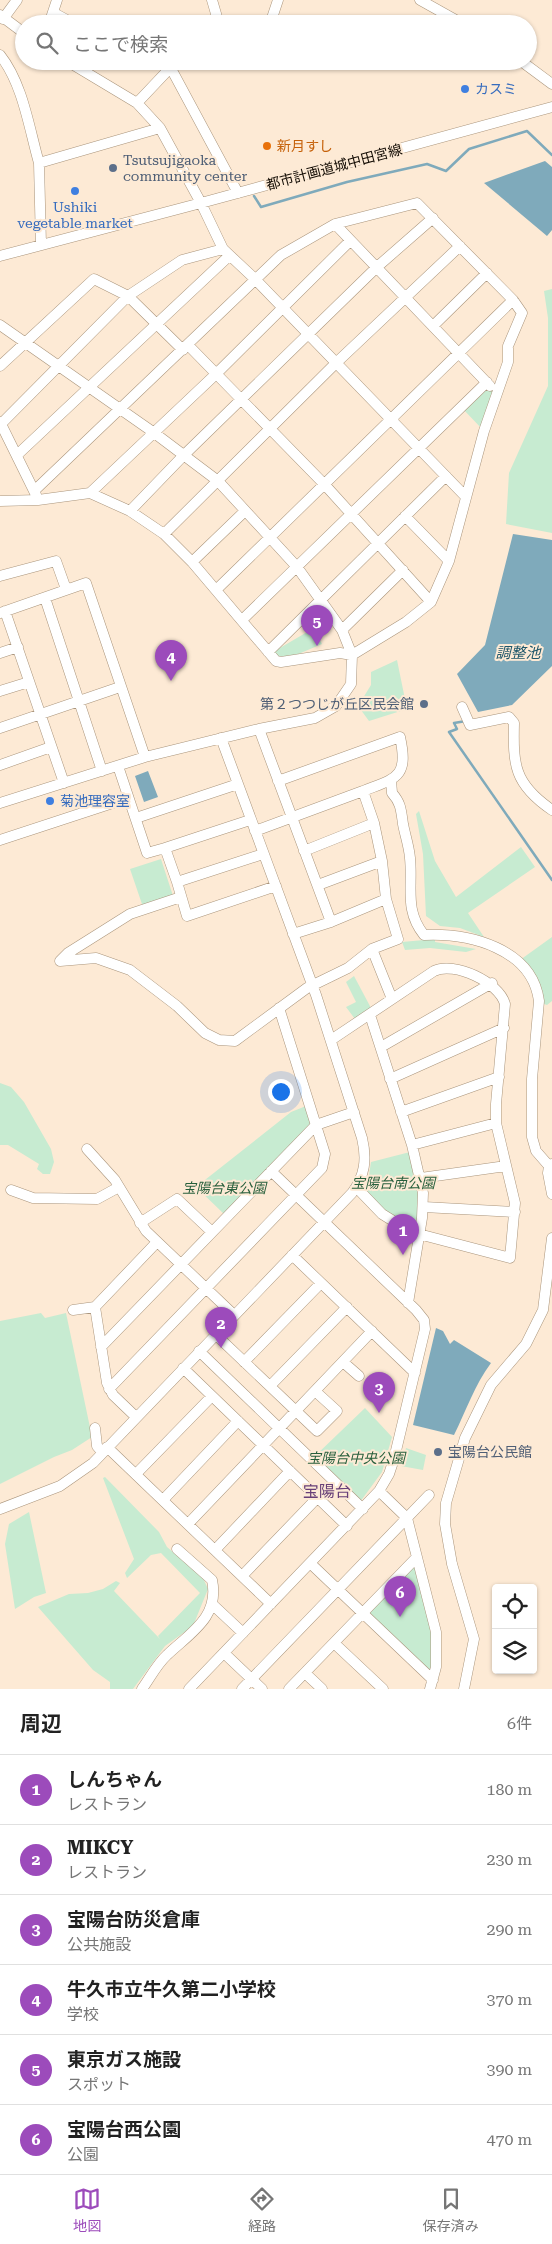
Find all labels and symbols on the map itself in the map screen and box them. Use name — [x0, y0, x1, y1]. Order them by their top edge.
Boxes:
place label: カスミ — [475, 81, 517, 97]
marker: カスミ — [459, 83, 471, 95]
place label: 新月すし — [277, 138, 333, 154]
marker: 新月すし — [261, 140, 273, 152]
street label: 都市計画道城中田宮線 — [264, 141, 404, 193]
place label: Tsutsujigaoka community center — [123, 152, 248, 184]
marker: Tsutsujigaoka community center — [107, 162, 119, 174]
marker: Ushiki vegetable market — [69, 185, 81, 197]
place label: Ushiki vegetable market — [17, 199, 133, 231]
pin: 5 — [301, 605, 333, 646]
pin: 4 — [155, 640, 187, 681]
water label: 調整池 — [495, 644, 542, 662]
place label: 第２つつじが丘区民会館 — [260, 696, 414, 712]
marker: 第２つつじが丘区民会館 — [418, 698, 430, 710]
place label: 菊池理容室 — [60, 793, 130, 809]
marker: 菊池理容室 — [44, 795, 56, 807]
your location — [268, 1079, 294, 1105]
park label: 宝陽台南公園 — [351, 1175, 437, 1191]
park label: 宝陽台東公園 — [182, 1180, 268, 1196]
pin: 1 — [387, 1214, 419, 1255]
pin: 2 — [205, 1307, 237, 1348]
pin: 3 — [363, 1372, 395, 1413]
place label: 宝陽台公民館 — [448, 1444, 532, 1460]
marker: 宝陽台公民館 — [432, 1446, 444, 1458]
park label: 宝陽台中央公園 — [307, 1450, 407, 1466]
district label: 宝陽台 — [303, 1482, 351, 1501]
pin: 6 — [384, 1576, 416, 1617]

